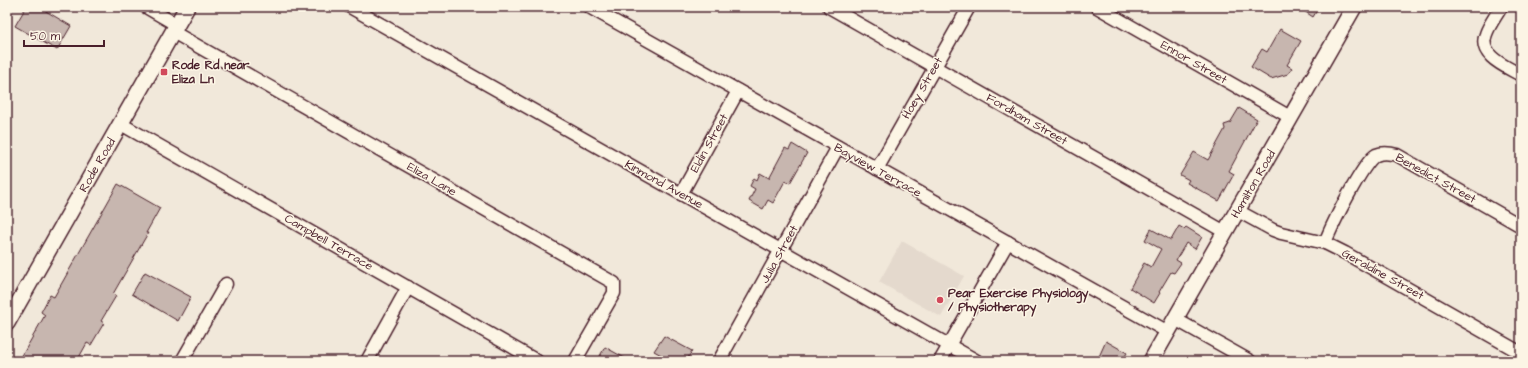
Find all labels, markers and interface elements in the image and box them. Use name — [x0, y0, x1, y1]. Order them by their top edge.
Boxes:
scale bar — [24, 22, 104, 48]
text: 50 m — [30, 28, 61, 45]
street label: Ennor Street — [1157, 36, 1230, 88]
street label: Hoey Street — [898, 54, 948, 123]
place label: Rode Rd near Eliza Ln — [172, 57, 250, 88]
marker: Rode Rd near Eliza Ln — [159, 67, 169, 77]
street label: Fordham Street — [983, 89, 1071, 150]
street label: Eldin Street — [686, 111, 733, 176]
street label: Rode Road — [75, 135, 120, 196]
street label: Bayview Terrace — [830, 139, 925, 203]
street label: Hamilton Road — [1227, 147, 1280, 222]
street label: Benedict Street — [1392, 149, 1479, 208]
street label: Kinmond Avenue — [622, 156, 706, 213]
street label: Eliza Lane — [404, 158, 460, 201]
street label: Campbell Terrace — [281, 210, 377, 275]
street label: Julia Street — [756, 222, 802, 286]
street label: Geraldine Street — [1339, 245, 1427, 304]
place label: Pear Exercise Physiology / Physiotherapy — [948, 285, 1089, 317]
marker: Pear Exercise Physiology / Physiotherapy — [935, 295, 945, 305]

